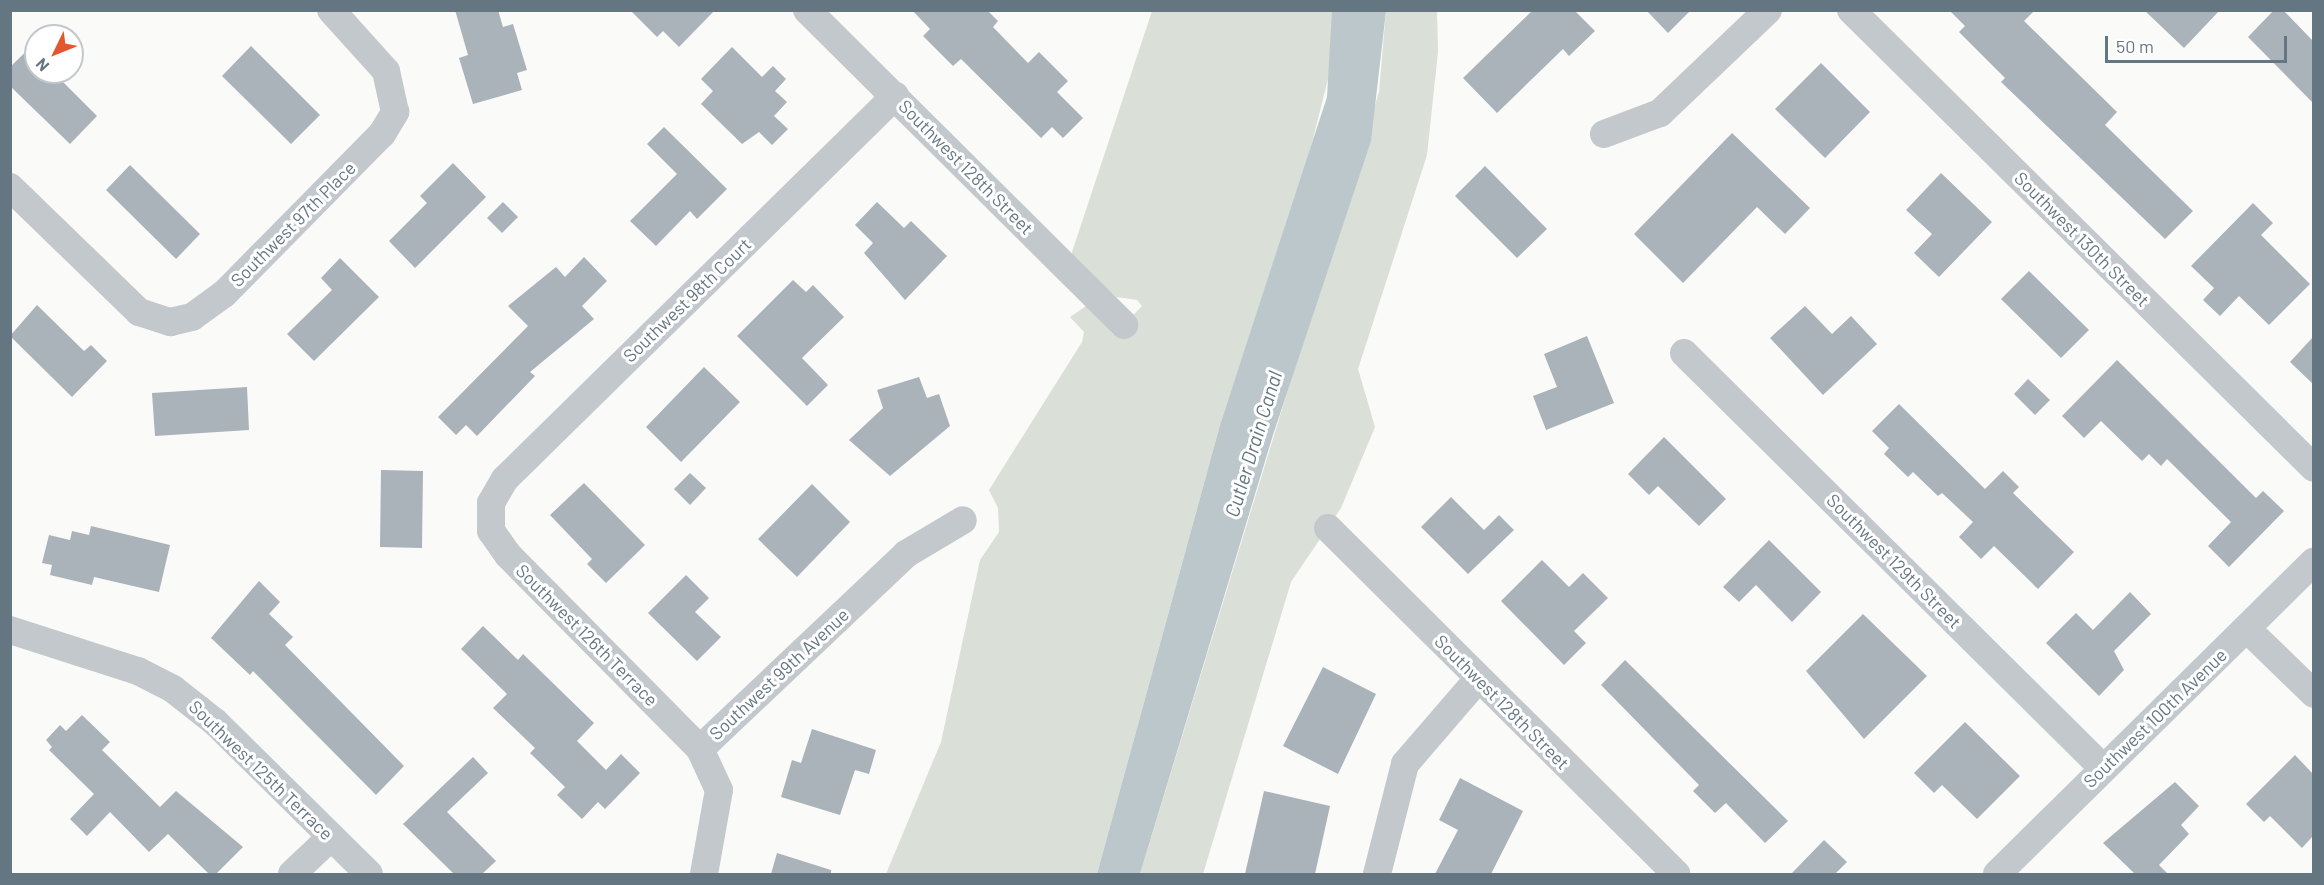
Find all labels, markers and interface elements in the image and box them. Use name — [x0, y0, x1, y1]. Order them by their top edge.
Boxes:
north arrow — [24, 24, 84, 84]
scale bar — [2108, 24, 2290, 62]
text: 50 m — [2116, 35, 2154, 57]
text: N — [31, 55, 53, 76]
street label: Southwest 128th Street — [894, 95, 1038, 239]
street label: Southwest 97th Place — [226, 157, 360, 291]
street label: Southwest 130th Street — [2010, 167, 2154, 311]
street label: Southwest 98th Court — [619, 233, 755, 367]
water label: Cutler Drain Canal — [1219, 368, 1287, 520]
street label: Southwest 129th Street — [1822, 489, 1966, 633]
street label: Southwest 126th Terrace — [512, 560, 662, 710]
street label: Southwest 99th Avenue — [705, 604, 853, 744]
street label: Southwest 128th Street — [1430, 630, 1574, 774]
street label: Southwest 100th Avenue — [2079, 644, 2231, 792]
street label: Southwest 125th Terrace — [185, 696, 337, 844]

